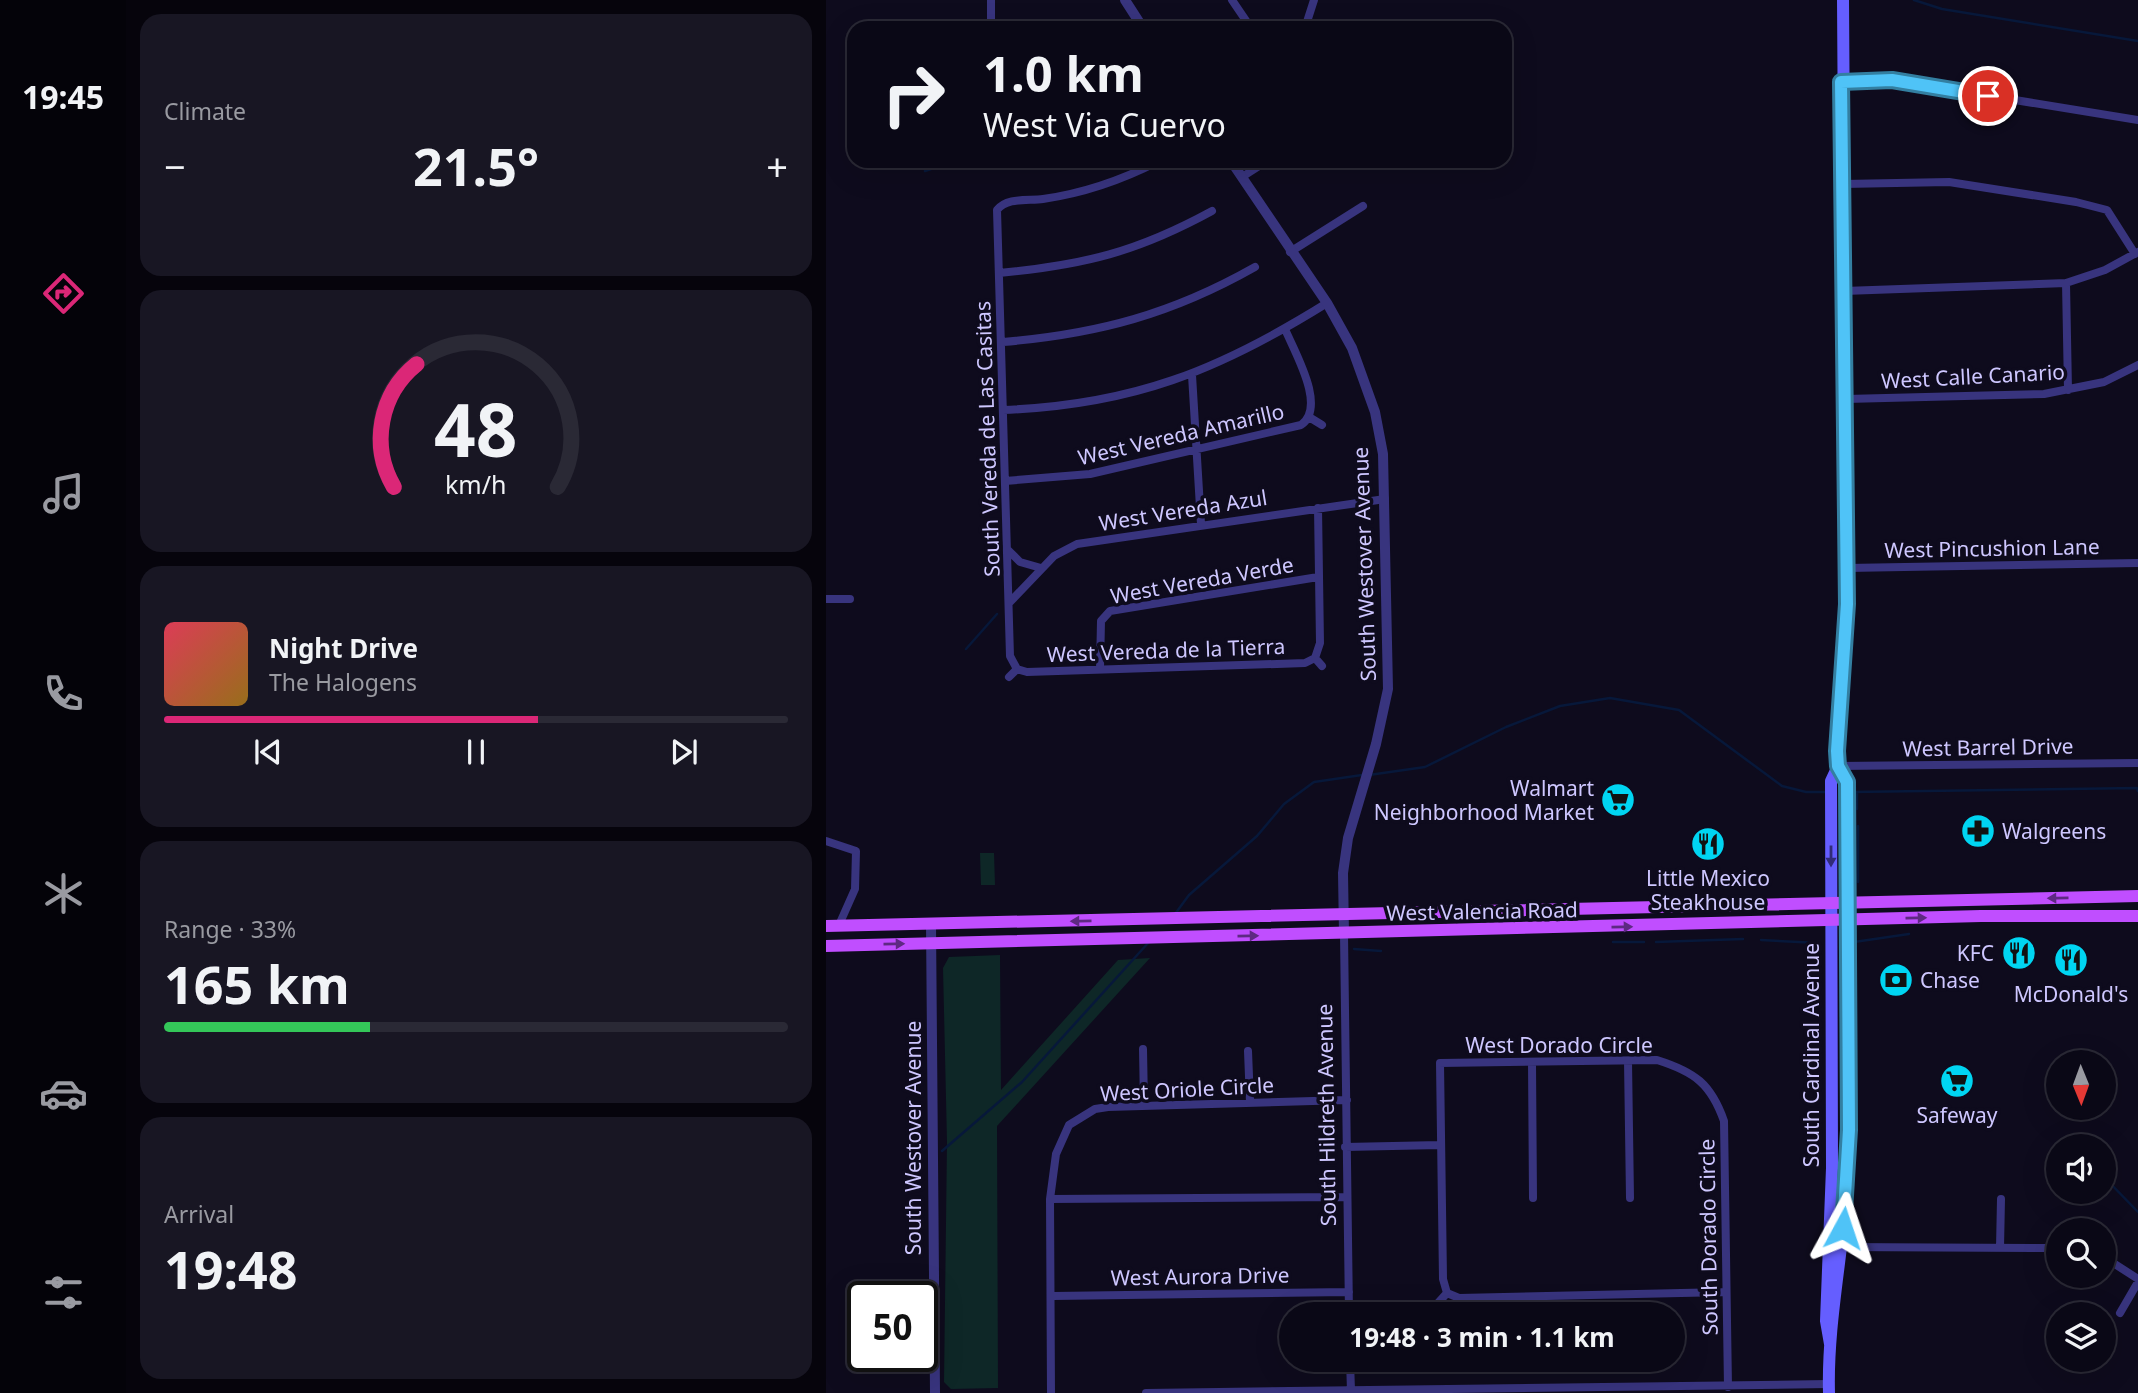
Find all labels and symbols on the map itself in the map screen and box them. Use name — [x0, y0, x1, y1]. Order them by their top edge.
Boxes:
pin — [1958, 66, 2018, 126]
street label: South Vereda de Las Casitas — [968, 301, 1006, 577]
street label: West Calle Canario — [1880, 357, 2066, 395]
street label: West Vereda Amarillo — [1075, 397, 1287, 471]
street label: South Westover Avenue — [1346, 446, 1382, 682]
street label: West Vereda Azul — [1097, 483, 1269, 537]
street label: West Pincushion Lane — [1884, 532, 2100, 564]
street label: West Vereda Verde — [1108, 550, 1296, 610]
street label: West Vereda de la Tierra — [1046, 632, 1286, 668]
street label: West Barrel Drive — [1902, 732, 2074, 762]
place label: Walmart Neighborhood Market — [1374, 774, 1594, 826]
supermarket icon: Walmart Neighborhood Market — [1599, 781, 1637, 819]
pharmacy icon: Walgreens — [1959, 812, 1997, 850]
place label: Walgreens — [2002, 817, 2106, 845]
restaurant icon: Little Mexico Steakhouse — [1689, 825, 1727, 863]
one-way arrow — [1825, 845, 1837, 867]
place label: Little Mexico Steakhouse — [1646, 864, 1770, 916]
one-way arrow — [2047, 892, 2069, 903]
street label: West Valencia Road — [1386, 895, 1578, 927]
one-way arrow — [1905, 912, 1927, 924]
one-way arrow — [1070, 915, 1092, 927]
one-way arrow — [1612, 921, 1634, 933]
one-way arrow — [1237, 930, 1259, 942]
restaurant icon: KFC — [2000, 934, 2038, 972]
one-way arrow — [883, 938, 905, 950]
place label: KFC — [1957, 939, 1994, 967]
restaurant icon: McDonald's — [2052, 941, 2090, 979]
street label: South Cardinal Avenue — [1797, 943, 1825, 1167]
bank icon: Chase — [1877, 961, 1915, 999]
place label: Chase — [1920, 966, 1980, 994]
place label: McDonald's — [2014, 980, 2128, 1008]
street label: South Hildreth Avenue — [1310, 1004, 1342, 1226]
street label: South Westover Avenue — [899, 1021, 927, 1255]
street label: West Dorado Circle — [1465, 1031, 1653, 1059]
north arrow — [2046, 1050, 2116, 1120]
supermarket icon: Safeway — [1938, 1062, 1976, 1100]
street label: West Oriole Circle — [1099, 1070, 1275, 1108]
place label: Safeway — [1917, 1101, 1998, 1129]
street label: South Dorado Circle — [1692, 1138, 1724, 1336]
position arrow — [1806, 1191, 1880, 1265]
street label: West Aurora Drive — [1110, 1260, 1290, 1292]
speed limit sign: 50 — [847, 1281, 938, 1372]

